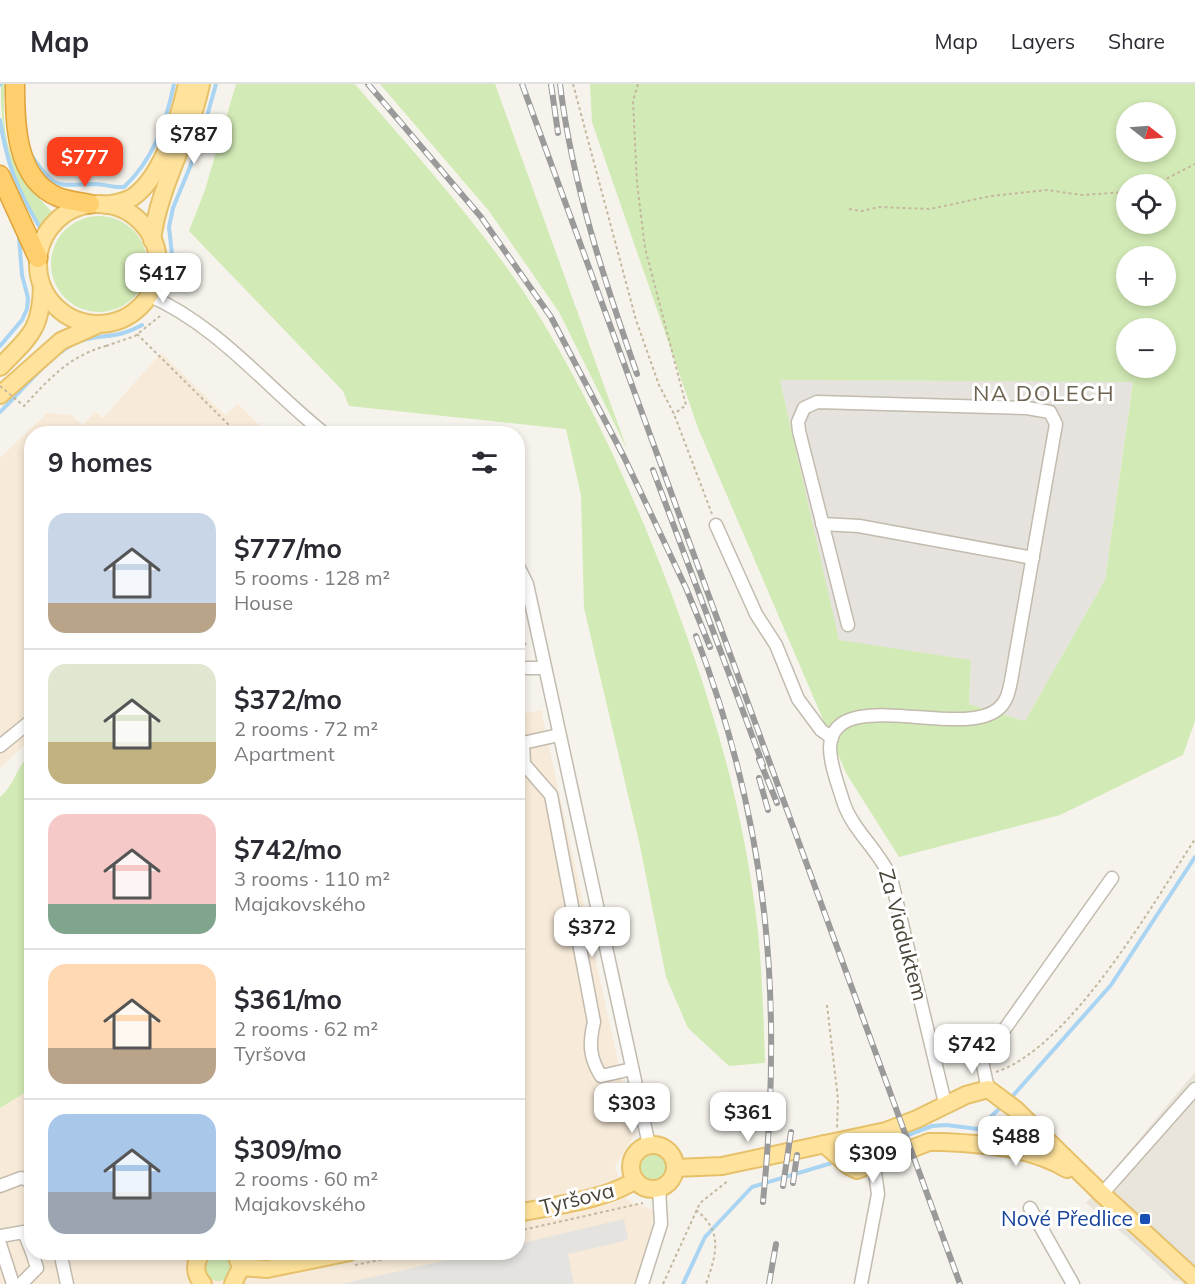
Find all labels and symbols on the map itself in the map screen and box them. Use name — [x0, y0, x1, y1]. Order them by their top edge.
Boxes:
north arrow — [1116, 102, 1176, 162]
pin: $787 — [158, 114, 230, 165]
pin: $777 — [49, 137, 121, 188]
pin: $417 — [127, 253, 199, 304]
district label: NA DOLECH — [973, 379, 1115, 407]
street label: Za Viaduktem — [874, 866, 934, 1003]
pin: $372 — [556, 907, 628, 958]
pin: $742 — [936, 1024, 1008, 1075]
pin: $303 — [596, 1083, 668, 1134]
pin: $361 — [712, 1092, 784, 1143]
pin: $488 — [980, 1116, 1052, 1167]
pin: $309 — [837, 1133, 909, 1184]
street label: Tyršova — [537, 1176, 617, 1220]
place label: Nové Předlice — [1001, 1205, 1133, 1231]
marker: Nové Předlice — [1138, 1212, 1152, 1226]

